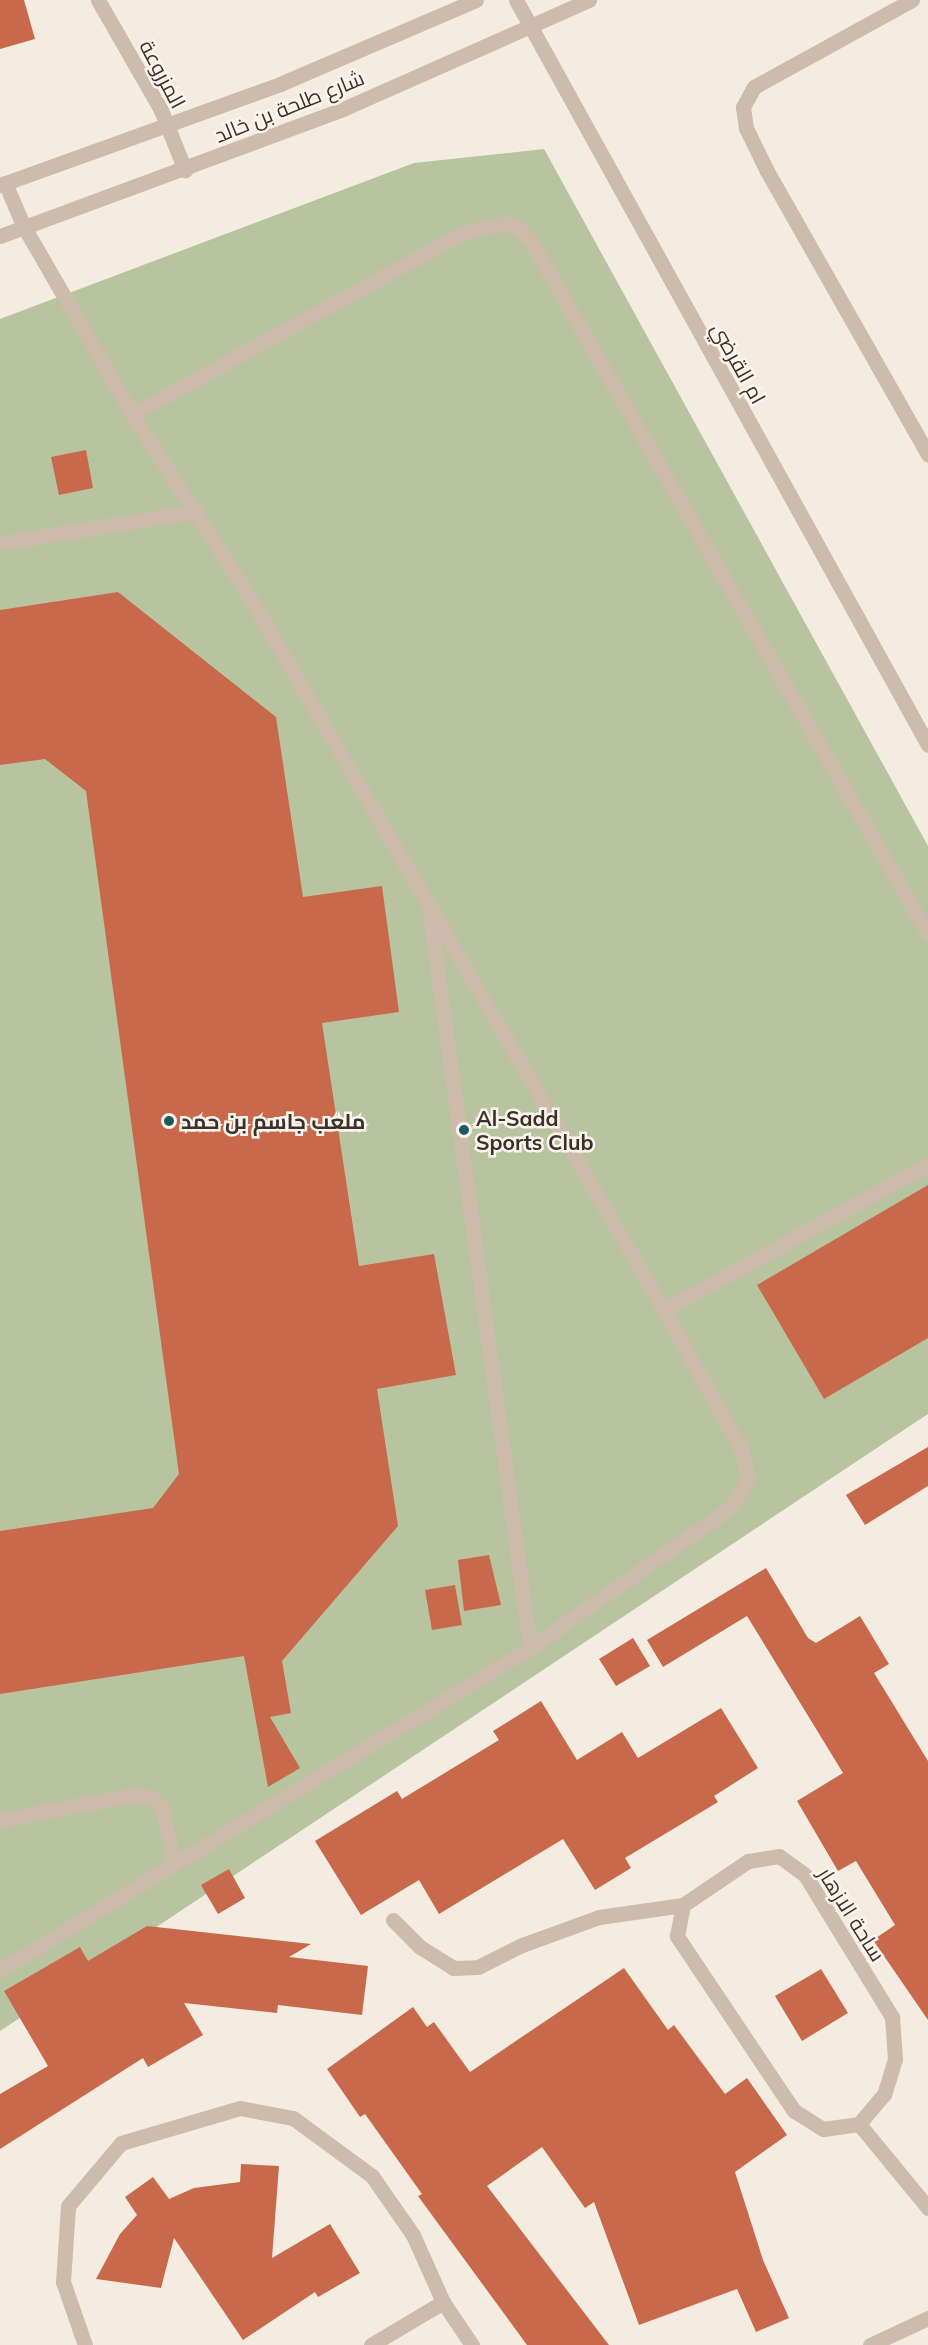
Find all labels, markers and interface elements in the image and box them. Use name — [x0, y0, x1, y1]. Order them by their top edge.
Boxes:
street label: المزروعة — [135, 36, 191, 112]
street label: شارع طلحة بن خالد — [211, 65, 367, 147]
street label: ام القرضي — [706, 318, 772, 408]
place label: Al-Sadd Sports Club — [476, 1105, 593, 1155]
place label: ملعب جاسم بن حمد — [181, 1108, 365, 1134]
marker: ملعب جاسم بن حمد — [162, 1114, 176, 1128]
marker: Al-Sadd Sports Club — [457, 1123, 471, 1137]
street label: ساحة الازهار — [813, 1862, 891, 1966]

